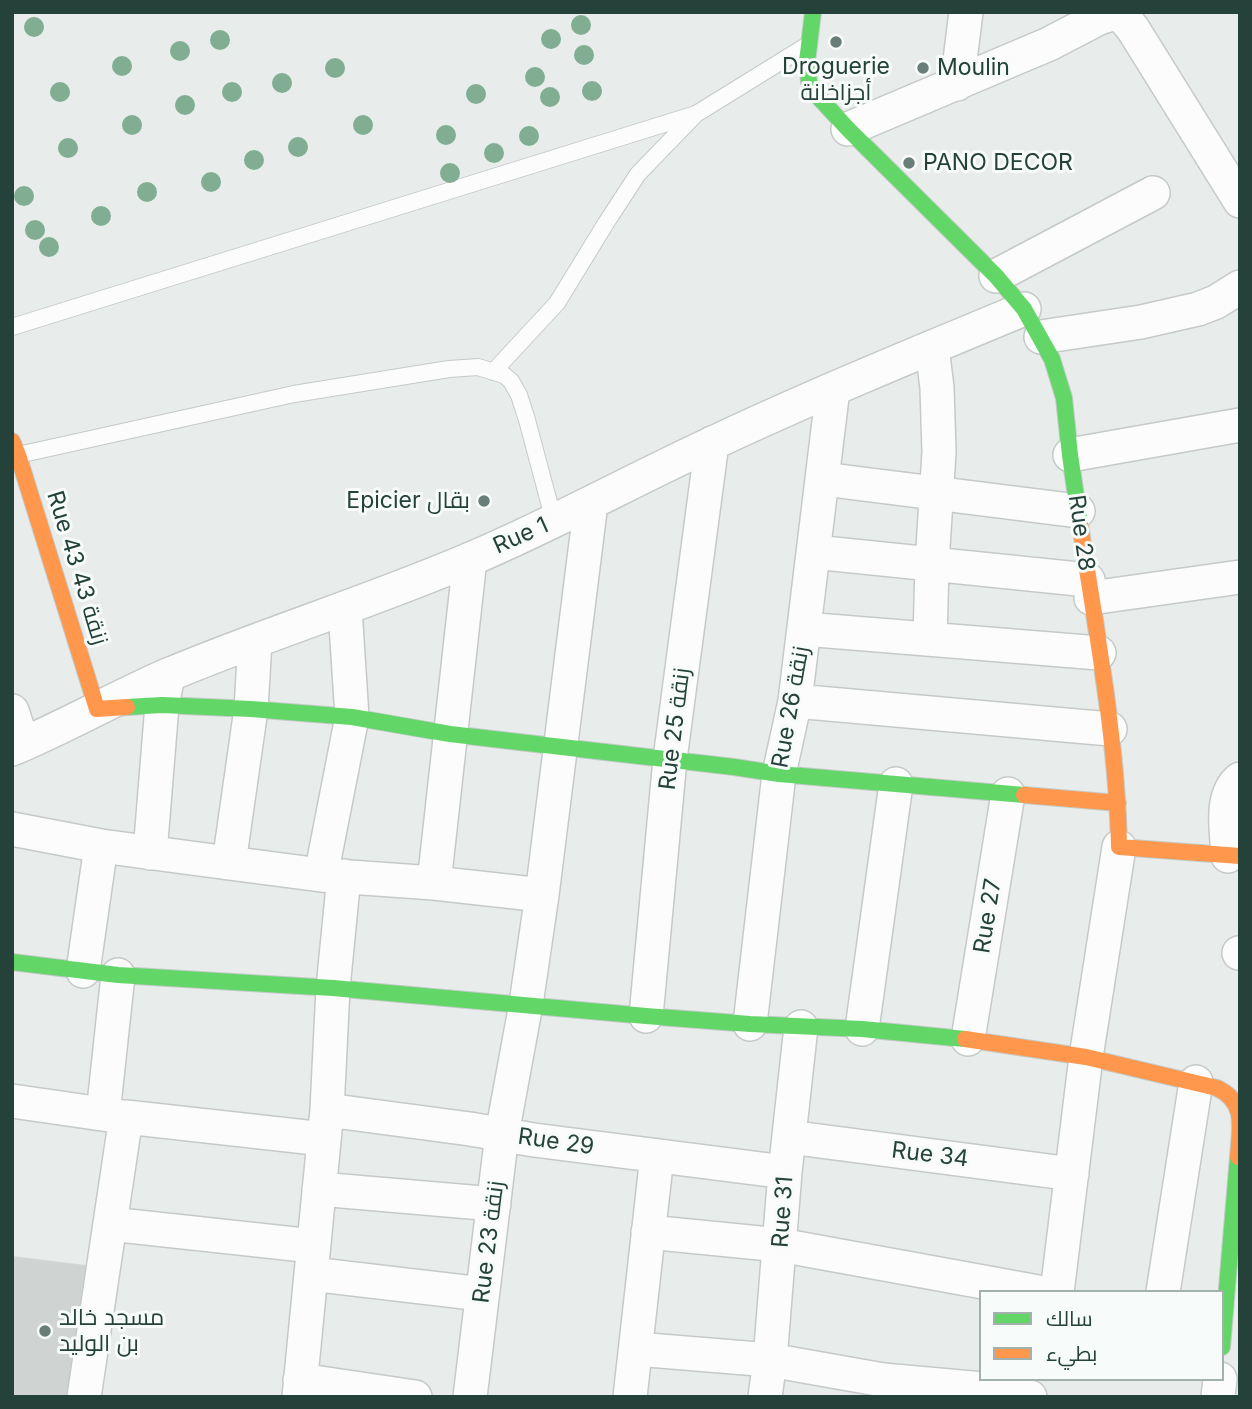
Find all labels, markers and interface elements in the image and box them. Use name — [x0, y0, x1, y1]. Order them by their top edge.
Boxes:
marker: Droguerie أجزاخانة — [828, 34, 844, 50]
place label: Droguerie أجزاخانة — [782, 53, 890, 107]
place label: Moulin — [937, 54, 1010, 82]
marker: Moulin — [915, 60, 931, 76]
place label: PANO DECOR — [923, 149, 1073, 177]
marker: PANO DECOR — [901, 155, 917, 171]
place label: Epicier بقال — [346, 487, 470, 515]
street label: Rue 43 زنقة 43 — [40, 488, 114, 648]
marker: Epicier بقال — [476, 493, 492, 509]
street label: Rue 28 — [1062, 493, 1100, 573]
street label: Rue 1 — [489, 512, 553, 560]
street label: Rue 26 زنقة — [767, 644, 815, 770]
street label: Rue 25 زنقة — [654, 666, 696, 792]
street label: Rue 27 — [968, 877, 1008, 955]
street label: Rue 29 — [516, 1123, 596, 1161]
street label: Rue 34 — [890, 1137, 970, 1173]
street label: Rue 31 — [767, 1175, 799, 1249]
street label: Rue 23 زنقة — [468, 1179, 510, 1305]
legend — [979, 1290, 1224, 1381]
place label: مسجد خالد بن الوليد — [59, 1304, 164, 1358]
text: سالك — [1046, 1306, 1093, 1331]
marker: مسجد خالد بن الوليد — [37, 1323, 53, 1339]
text: بطيء — [1046, 1341, 1097, 1366]

